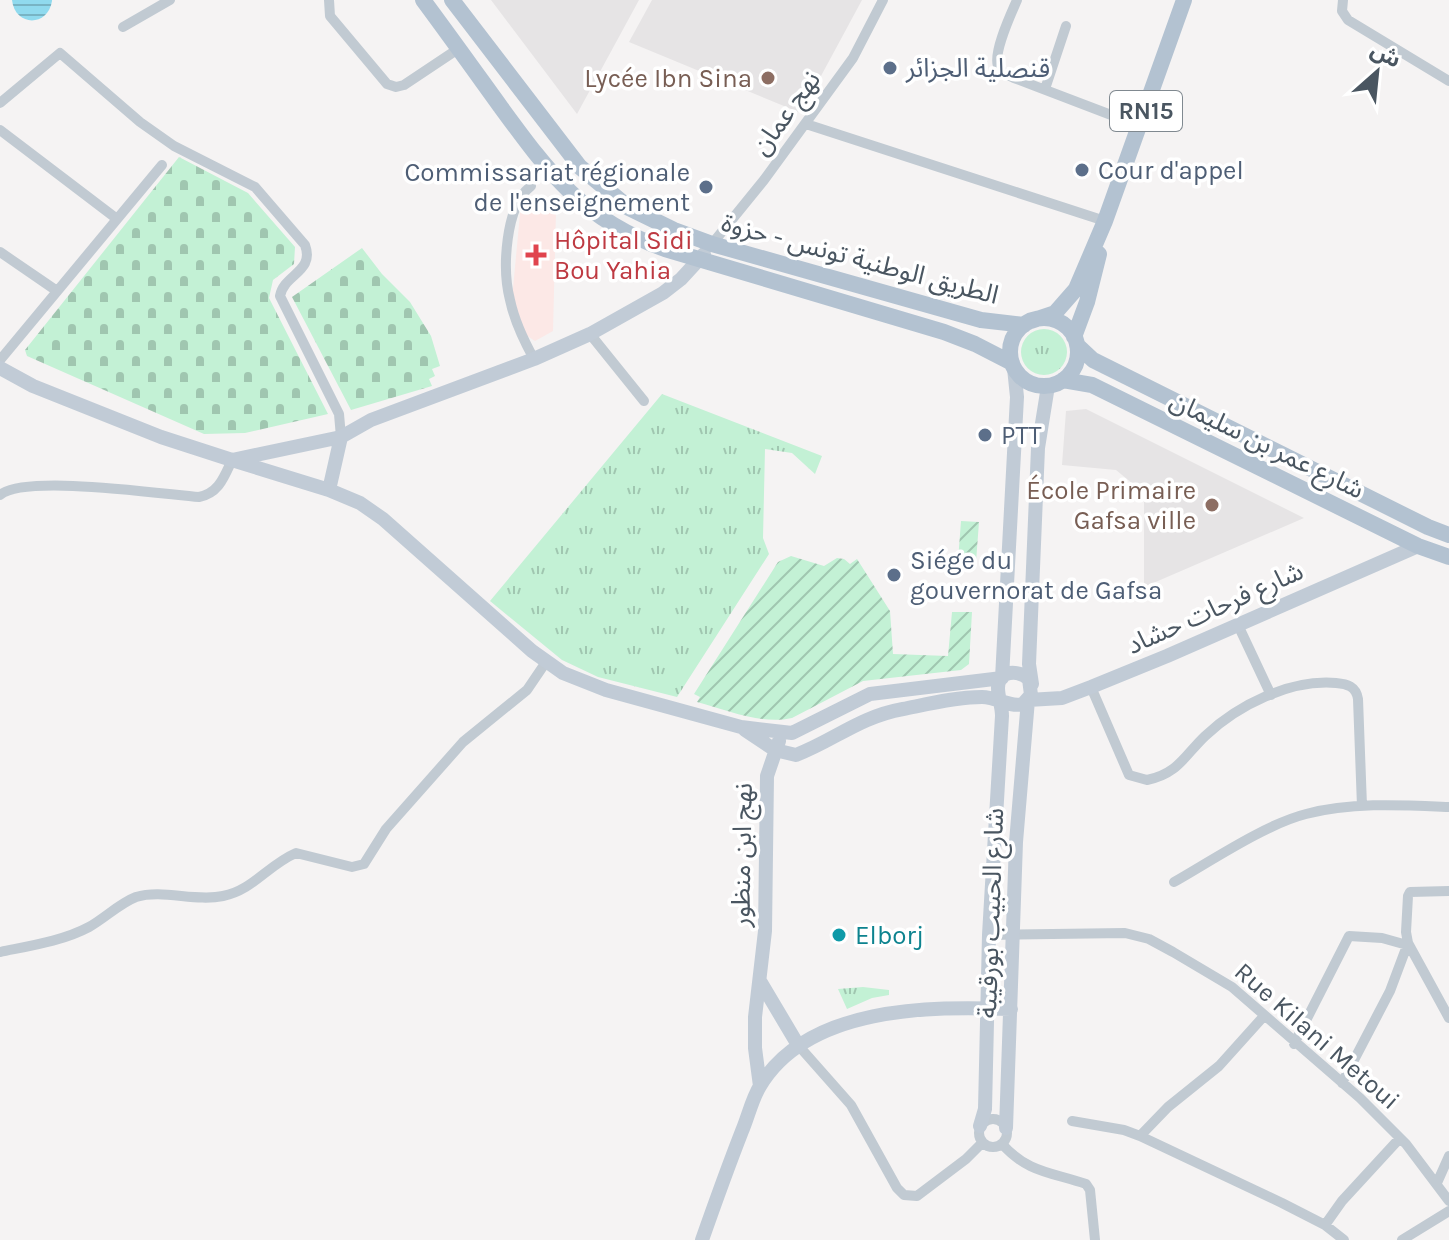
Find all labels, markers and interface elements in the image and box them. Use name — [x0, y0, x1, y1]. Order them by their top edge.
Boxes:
north arrow — [1337, 32, 1417, 112]
text: ش — [1366, 37, 1405, 73]
place label: قنصلية الجزائر — [905, 53, 1050, 84]
marker: قنصلية الجزائر — [881, 59, 899, 77]
place label: Lycée Ibn Sina — [584, 63, 752, 94]
street label: نهج عمان — [745, 65, 830, 164]
marker: Lycée Ibn Sina — [759, 69, 777, 87]
road number: RN15 — [1110, 91, 1182, 131]
place label: Cour d'appel — [1098, 155, 1244, 186]
place label: Commissariat régionale de l'enseignement — [404, 157, 690, 218]
marker: Cour d'appel — [1073, 161, 1091, 179]
marker: Commissariat régionale de l'enseignement — [697, 178, 715, 196]
street label: الطريق الوطنية تونس - حزوة — [718, 207, 1002, 311]
place label: Hôpital Sidi Bou Yahia — [554, 225, 693, 286]
marker: Hôpital Sidi Bou Yahia — [525, 244, 547, 266]
street label: شارع عمر بن سليمان — [1164, 385, 1369, 508]
place label: PTT — [1001, 420, 1041, 451]
marker: PTT — [976, 426, 994, 444]
place label: École Primaire Gafsa ville — [1026, 474, 1196, 536]
marker: École Primaire Gafsa ville — [1203, 496, 1221, 514]
place label: Siége du gouvernorat de Gafsa — [910, 545, 1162, 606]
street label: شارع فرحات حشاد — [1122, 555, 1309, 664]
marker: Siége du gouvernorat de Gafsa — [885, 566, 903, 584]
street label: نهج ابن منظور — [725, 783, 763, 929]
street label: شارع الحبيب بورقيبة — [972, 807, 1013, 1019]
place label: Elborj — [855, 920, 924, 951]
marker: Elborj — [830, 926, 848, 944]
street label: Rue Kilani Metoui — [1228, 956, 1406, 1116]

